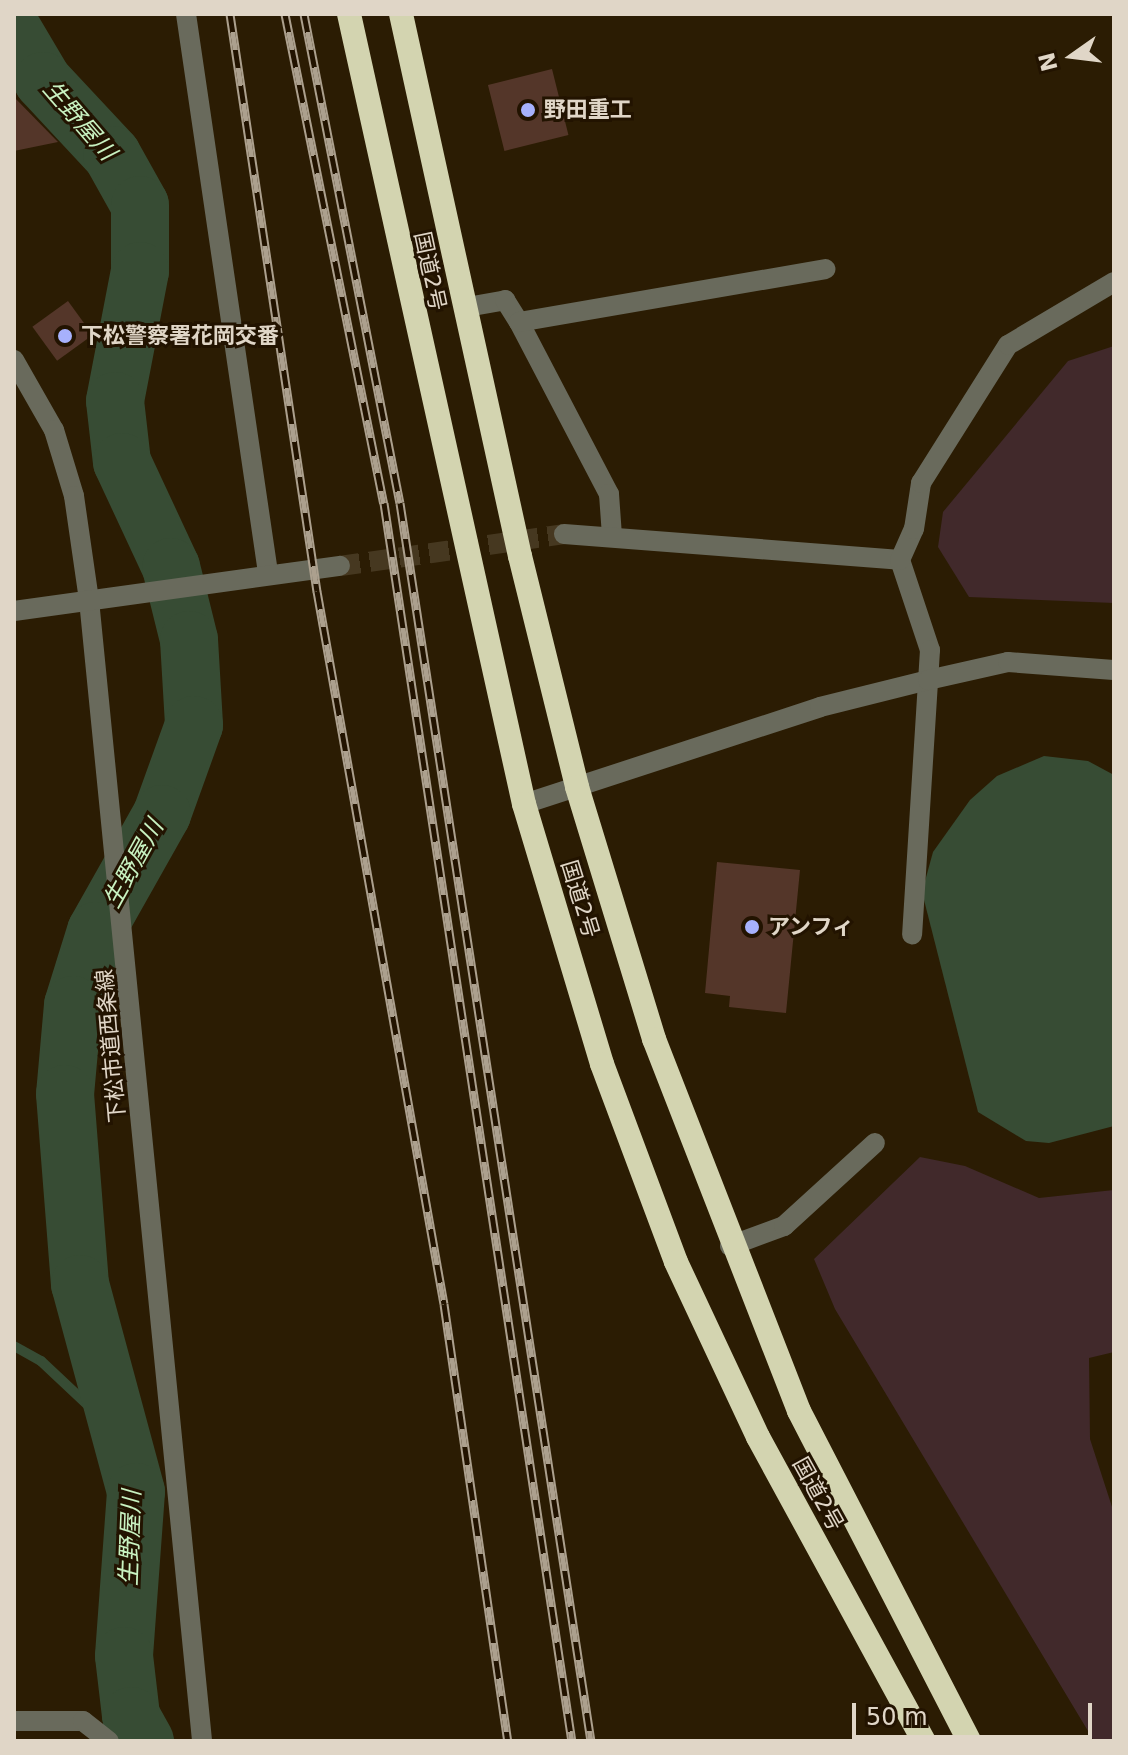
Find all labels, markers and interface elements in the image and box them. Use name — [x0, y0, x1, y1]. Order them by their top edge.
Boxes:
north arrow — [1032, 16, 1112, 96]
text: N — [1034, 50, 1063, 74]
water label: 生野屋川 — [37, 75, 121, 167]
place label: 野田重工 — [544, 97, 632, 123]
marker: 野田重工 — [519, 101, 537, 119]
street label: 国道2号 — [409, 229, 451, 313]
place label: 下松警察署花岡交番 — [81, 323, 279, 349]
marker: 下松警察署花岡交番 — [56, 327, 74, 345]
water label: 生野屋川 — [98, 815, 170, 913]
street label: 国道2号 — [556, 857, 604, 941]
place label: アンフィ — [768, 914, 856, 940]
marker: アンフィ — [743, 918, 761, 936]
street label: 下松市道西条線 — [91, 968, 131, 1124]
street label: 国道2号 — [787, 1453, 849, 1535]
water label: 生野屋川 — [115, 1490, 147, 1586]
scale bar — [856, 1687, 1096, 1737]
text: 50 m — [866, 1703, 928, 1731]

